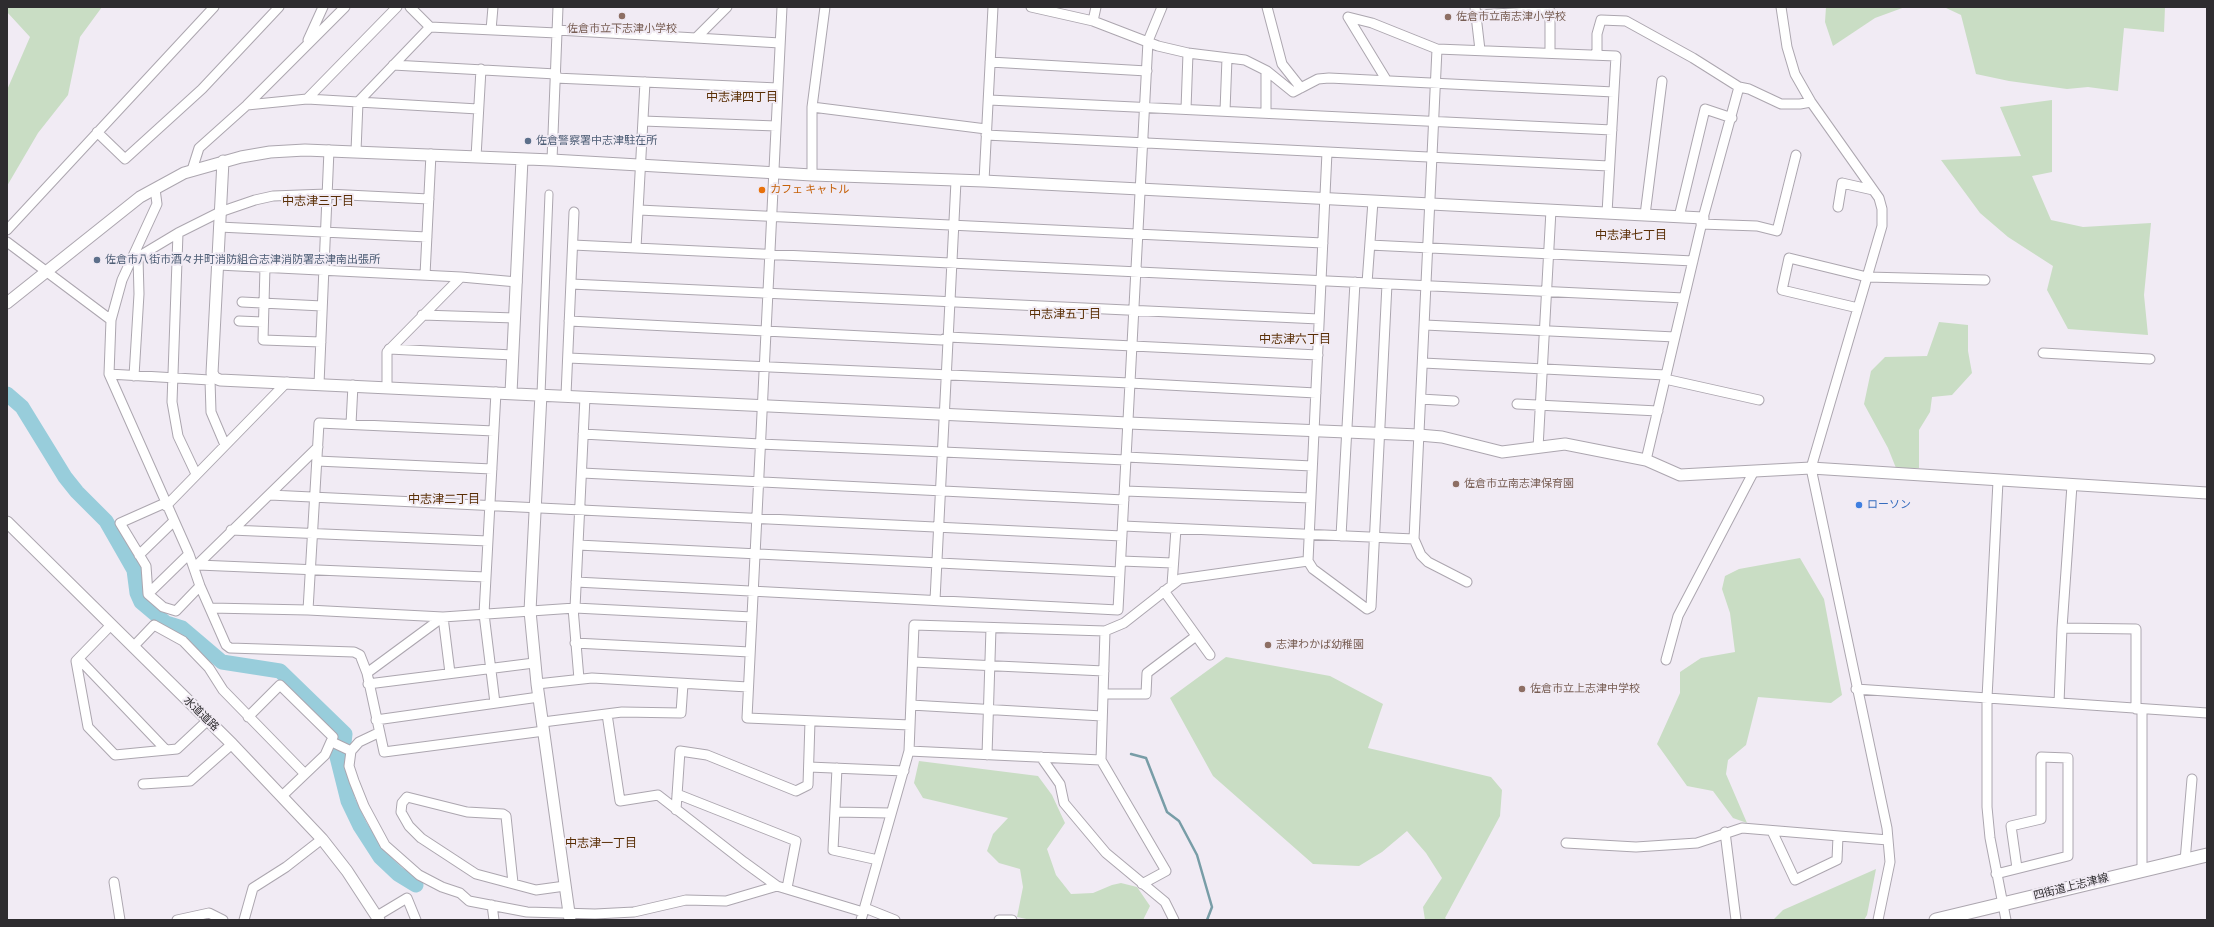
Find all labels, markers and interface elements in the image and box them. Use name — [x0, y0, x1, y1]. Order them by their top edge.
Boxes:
place label: 佐倉市立南志津小学校 — [1456, 10, 1566, 24]
marker: 佐倉市立下志津小学校 — [617, 11, 627, 21]
marker: 佐倉市立南志津小学校 — [1443, 12, 1453, 22]
place label: 佐倉市立下志津小学校 — [567, 22, 677, 36]
district label: 中志津四丁目 — [706, 91, 778, 105]
place label: 佐倉警察署中志津駐在所 — [536, 134, 657, 148]
marker: 佐倉警察署中志津駐在所 — [523, 136, 533, 146]
place label: カフェ キャトル — [770, 183, 849, 197]
marker: カフェ キャトル — [757, 185, 767, 195]
district label: 中志津三丁目 — [282, 195, 354, 209]
district label: 中志津七丁目 — [1595, 229, 1667, 243]
place label: 佐倉市八街市酒々井町消防組合志津消防署志津南出張所 — [105, 253, 380, 267]
marker: 佐倉市八街市酒々井町消防組合志津消防署志津南出張所 — [92, 255, 102, 265]
district label: 中志津五丁目 — [1029, 308, 1101, 322]
district label: 中志津六丁目 — [1259, 333, 1331, 347]
place label: 佐倉市立南志津保育園 — [1464, 477, 1574, 491]
marker: 佐倉市立南志津保育園 — [1451, 479, 1461, 489]
district label: 中志津二丁目 — [408, 493, 480, 507]
place label: ローソン — [1867, 498, 1911, 512]
marker: ローソン — [1854, 500, 1864, 510]
place label: 志津わかば幼稚園 — [1276, 638, 1364, 652]
marker: 志津わかば幼稚園 — [1263, 640, 1273, 650]
place label: 佐倉市立上志津中学校 — [1530, 682, 1640, 696]
marker: 佐倉市立上志津中学校 — [1517, 684, 1527, 694]
street label: 水道道路 — [181, 694, 221, 734]
district label: 中志津一丁目 — [565, 837, 637, 851]
street label: 四街道上志津線 — [2032, 871, 2110, 903]

